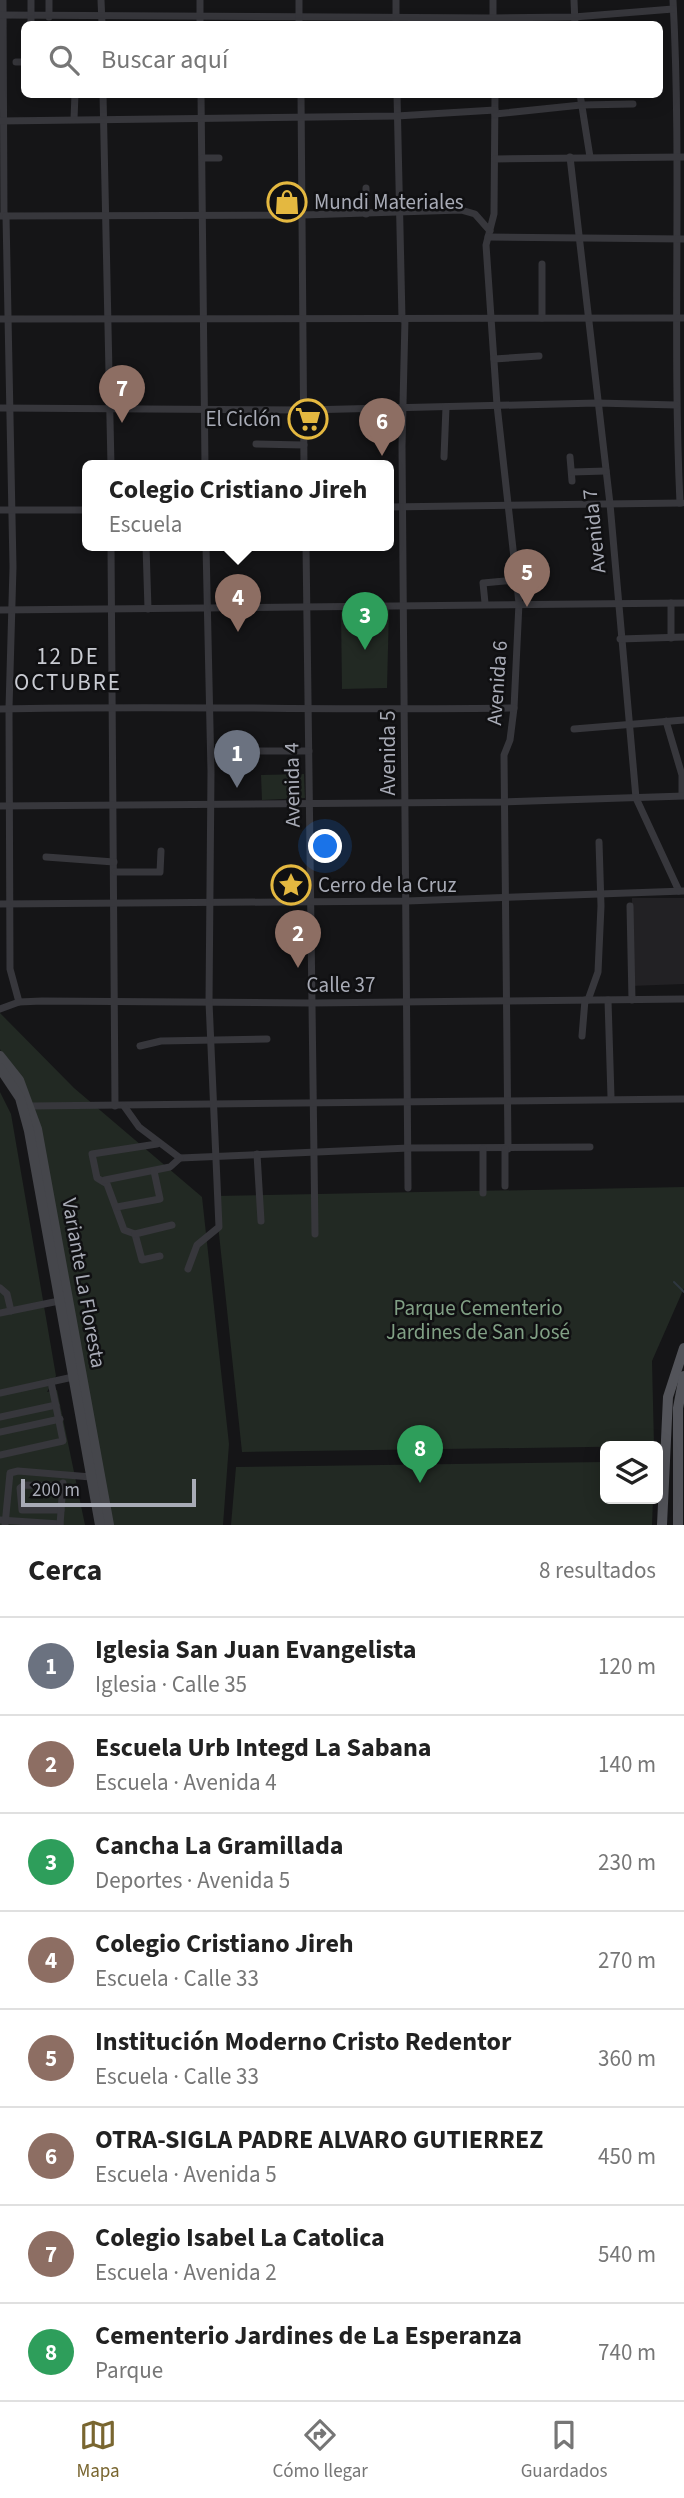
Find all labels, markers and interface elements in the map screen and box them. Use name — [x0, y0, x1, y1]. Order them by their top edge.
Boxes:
search box — [21, 21, 663, 98]
icon: search — [45, 41, 83, 79]
text: Buscar aquí — [101, 41, 228, 78]
shop icon: Mundi Materiales — [266, 181, 308, 223]
place label: Mundi Materiales — [314, 187, 464, 217]
pin: 7 — [99, 365, 145, 423]
supermarket icon: El Ciclón — [287, 398, 329, 440]
pin: 6 — [359, 398, 405, 456]
place label: El Ciclón — [205, 404, 281, 434]
popup — [82, 460, 394, 551]
text: Colegio Cristiano Jireh — [109, 471, 367, 508]
street label: Avenida 7 — [575, 487, 613, 575]
text: Escuela — [109, 508, 182, 541]
pin: 5 — [504, 549, 550, 607]
pin: 4 — [215, 574, 261, 632]
pin: 3 — [342, 592, 388, 650]
district label: 12 DE OCTUBRE — [14, 640, 122, 699]
street label: Avenida 6 — [479, 640, 515, 726]
street label: Avenida 5 — [373, 711, 403, 795]
pin: 1 — [214, 730, 260, 788]
street label: Avenida 4 — [276, 742, 308, 828]
your location — [308, 829, 342, 863]
place icon: Cerro de la Cruz — [270, 864, 312, 906]
place label: Cerro de la Cruz — [318, 870, 456, 900]
pin: 2 — [275, 910, 321, 968]
street label: Calle 37 — [307, 970, 375, 1000]
street label: Variante La Floresta — [54, 1196, 114, 1370]
park label: Parque Cementerio Jardines de San José — [386, 1293, 570, 1347]
pin: 8 — [397, 1425, 443, 1483]
map controls — [600, 1441, 663, 1504]
button: layers — [600, 1441, 663, 1504]
scale bar — [21, 1476, 196, 1508]
text: 200 m — [32, 1477, 80, 1504]
text: Cerca — [28, 1549, 102, 1592]
text: 8 resultados — [539, 1554, 656, 1587]
text: Iglesia San Juan Evangelista — [95, 1631, 416, 1668]
text: 1 — [45, 1650, 57, 1683]
text: 120 m — [598, 1650, 656, 1683]
text: Iglesia · Calle 35 — [95, 1668, 247, 1701]
text: Escuela Urb Integd La Sabana — [95, 1729, 432, 1766]
text: 2 — [45, 1748, 57, 1781]
text: 140 m — [598, 1748, 656, 1781]
text: Escuela · Avenida 4 — [95, 1766, 277, 1799]
text: Cancha La Gramillada — [95, 1827, 344, 1864]
text: 3 — [45, 1846, 57, 1879]
text: 230 m — [598, 1846, 656, 1879]
text: Deportes · Avenida 5 — [95, 1864, 290, 1897]
text: Colegio Cristiano Jireh — [95, 1925, 354, 1962]
text: 4 — [45, 1944, 57, 1977]
text: 270 m — [598, 1944, 656, 1977]
text: Escuela · Calle 33 — [95, 1962, 259, 1995]
text: Institución Moderno Cristo Redentor — [95, 2023, 511, 2060]
text: 5 — [45, 2042, 57, 2075]
text: 360 m — [598, 2042, 656, 2075]
text: Escuela · Calle 33 — [95, 2060, 259, 2093]
text: OTRA-SIGLA PADRE ALVARO GUTIERREZ — [95, 2121, 543, 2158]
text: 6 — [45, 2140, 57, 2173]
text: 450 m — [598, 2140, 656, 2173]
text: Escuela · Avenida 5 — [95, 2158, 277, 2191]
text: Colegio Isabel La Catolica — [95, 2219, 385, 2256]
text: 7 — [45, 2238, 57, 2271]
text: 540 m — [598, 2238, 656, 2271]
text: Escuela · Avenida 2 — [95, 2256, 277, 2289]
text: Cementerio Jardines de La Esperanza — [95, 2317, 522, 2354]
text: 8 — [45, 2336, 57, 2369]
text: 740 m — [598, 2336, 656, 2369]
text: Parque — [95, 2354, 163, 2387]
tab: Mapa — [76, 2416, 120, 2485]
tab: Cómo llegar — [272, 2416, 368, 2485]
tab: Guardados — [521, 2416, 608, 2485]

